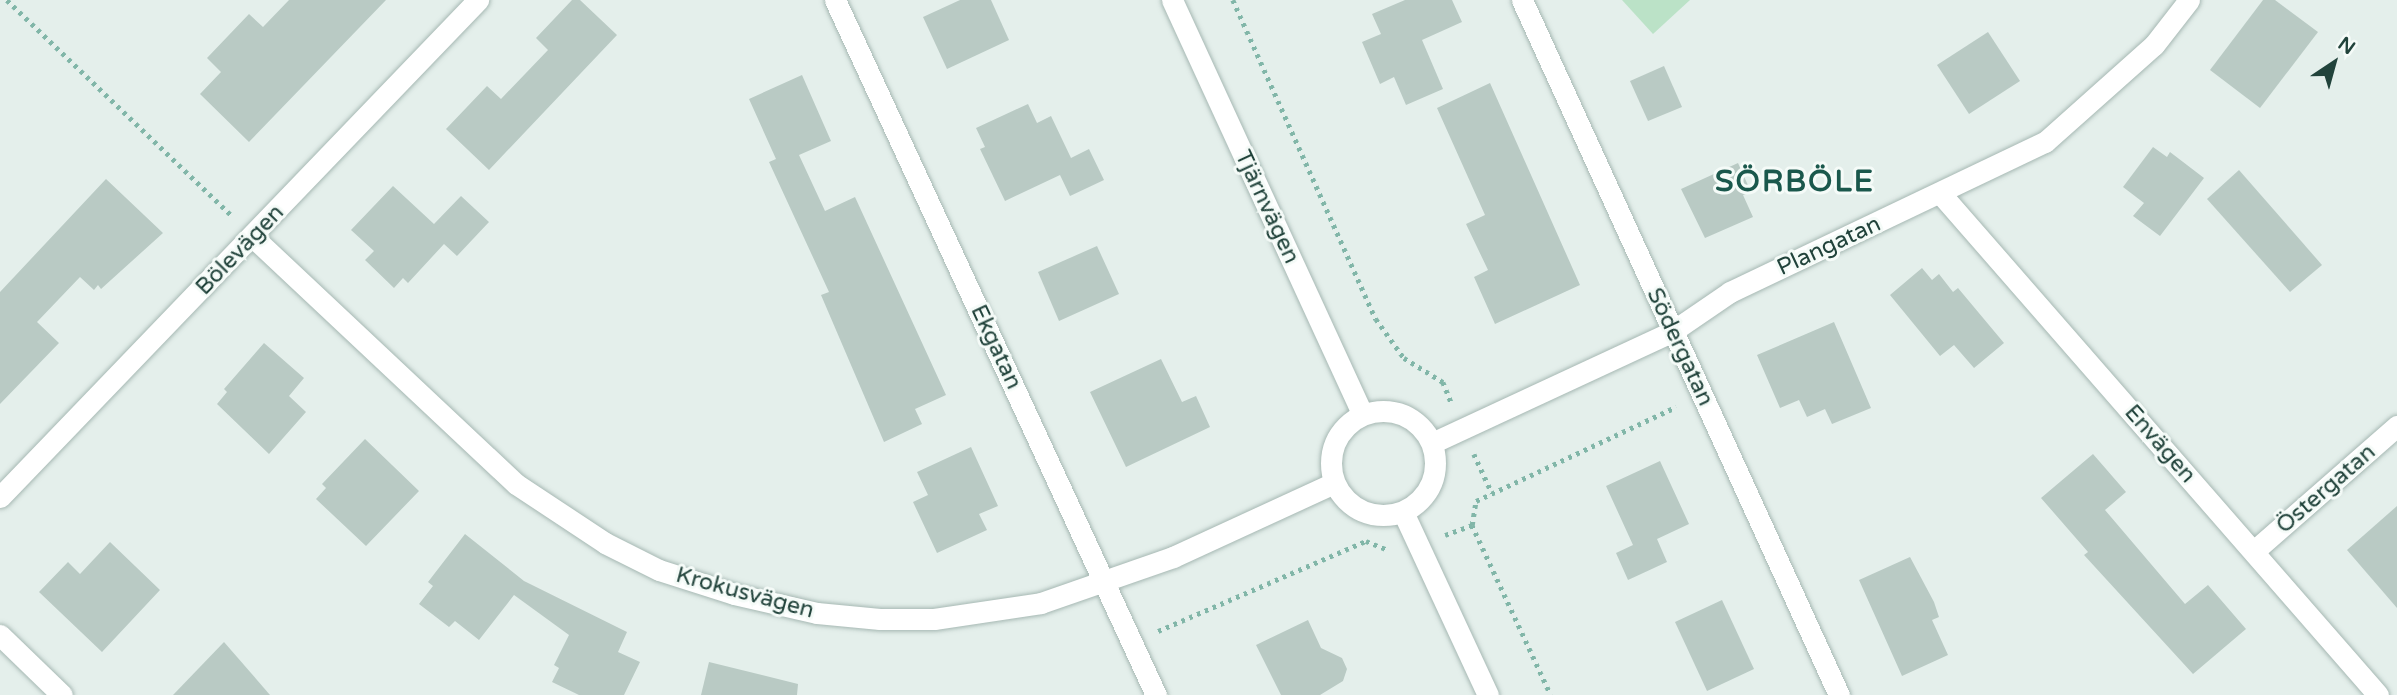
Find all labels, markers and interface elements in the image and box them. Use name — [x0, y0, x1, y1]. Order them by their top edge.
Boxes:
north arrow — [2299, 28, 2369, 98]
text: N — [2334, 33, 2359, 59]
street label: Tjärnvägen — [1229, 146, 1305, 268]
district label: SÖRBÖLE — [1716, 164, 1874, 200]
street label: Bölevägen — [190, 199, 290, 301]
street label: Plangatan — [1773, 210, 1885, 282]
street label: Södergatan — [1641, 284, 1719, 410]
street label: Ekgatan — [964, 300, 1028, 394]
street label: Envägen — [2118, 399, 2202, 489]
street label: Östergatan — [2271, 438, 2381, 540]
street label: Krokusvägen — [673, 561, 817, 625]

